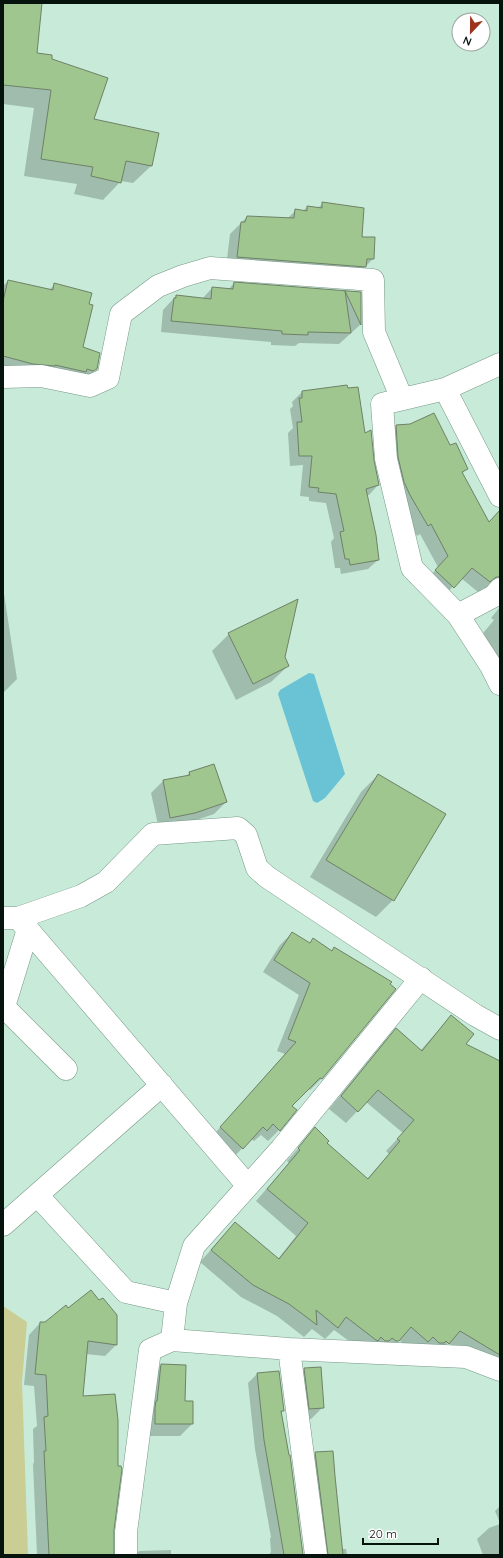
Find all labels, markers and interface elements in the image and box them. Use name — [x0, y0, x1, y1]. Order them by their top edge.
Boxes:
north arrow — [451, 12, 491, 52]
text: N — [461, 33, 474, 49]
scale bar — [363, 1520, 438, 1546]
text: 20 m — [369, 1526, 397, 1541]

